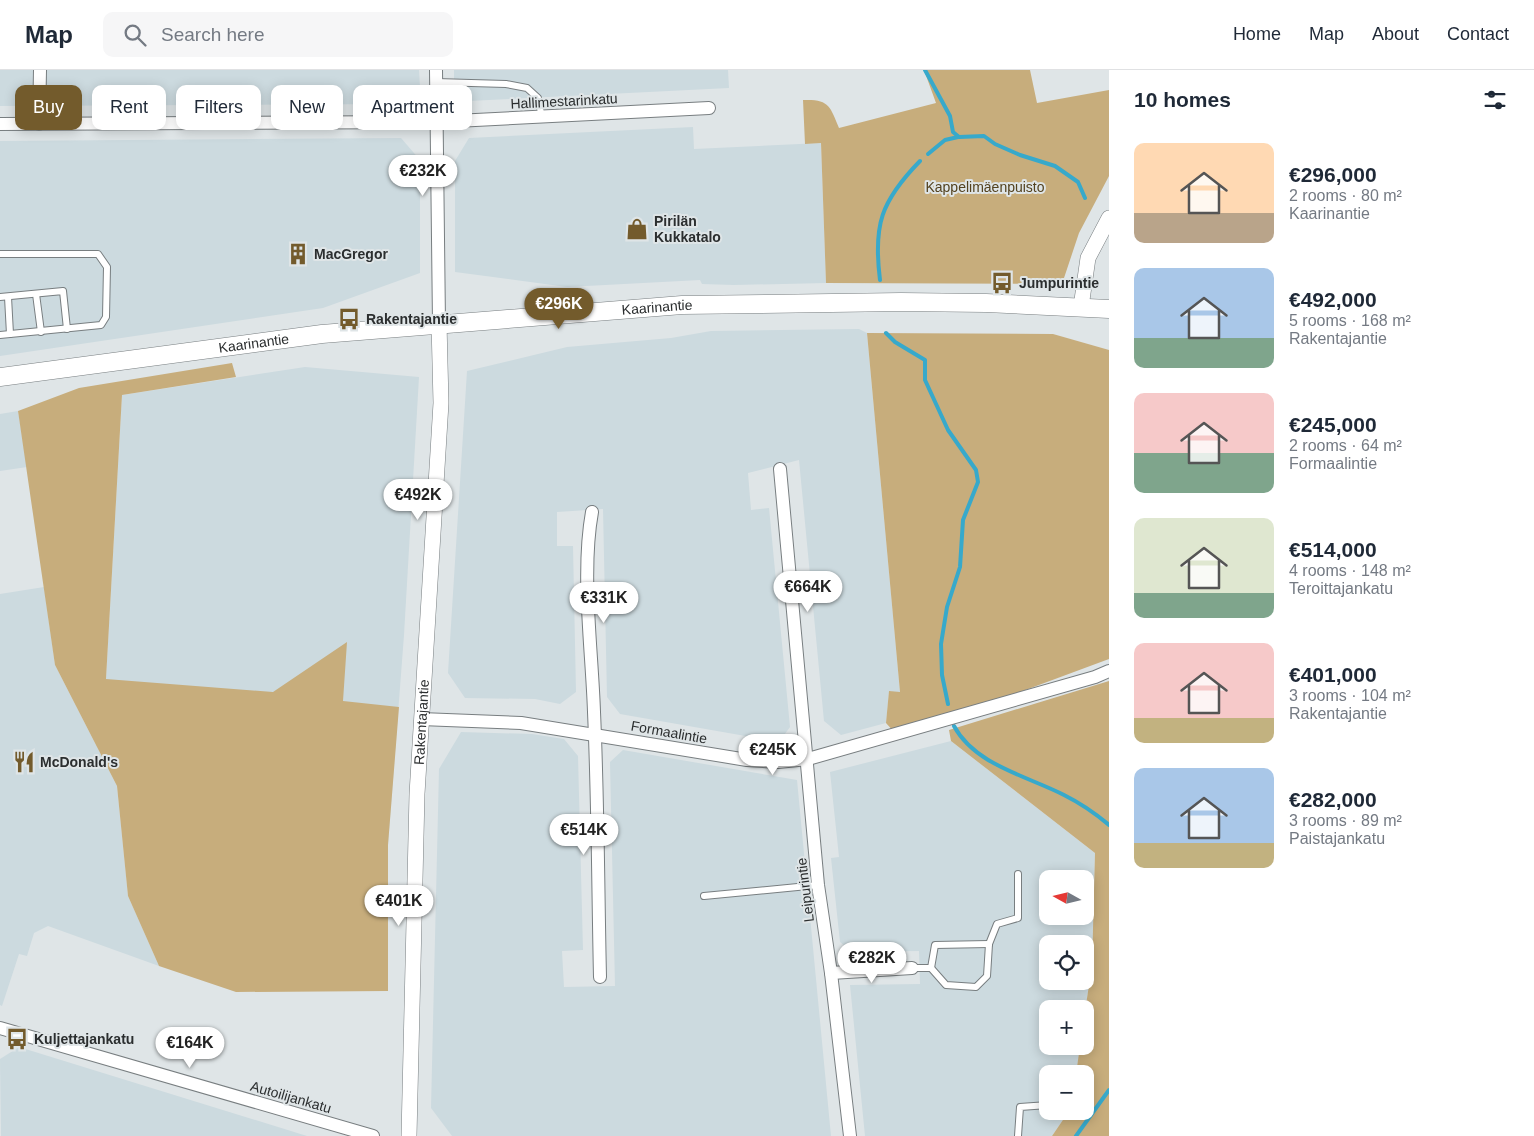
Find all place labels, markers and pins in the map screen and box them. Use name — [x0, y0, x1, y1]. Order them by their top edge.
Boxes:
pin: €232K — [388, 154, 458, 197]
place label: Pirilän Kukkatalo — [654, 213, 721, 245]
shop icon: Pirilän Kukkatalo — [624, 216, 650, 242]
building icon: MacGregor — [285, 241, 311, 267]
place label: MacGregor — [314, 246, 388, 262]
bus stop icon: Jumpurintie — [989, 270, 1015, 296]
place label: Jumpurintie — [1019, 275, 1099, 291]
pin: €296K — [524, 288, 594, 330]
bus stop icon: Rakentajantie — [336, 306, 362, 332]
place label: Rakentajantie — [366, 311, 457, 327]
pin: €492K — [383, 478, 453, 521]
pin: €664K — [773, 570, 843, 613]
pin: €331K — [569, 582, 639, 624]
pin: €245K — [738, 734, 808, 776]
restaurant icon: McDonald's — [11, 749, 37, 775]
place label: McDonald's — [40, 754, 118, 770]
pin: €514K — [549, 814, 619, 856]
pin: €401K — [364, 884, 434, 927]
pin: €282K — [837, 942, 907, 984]
bus stop icon: Kuljettajankatu — [4, 1026, 30, 1052]
pin: €164K — [155, 1026, 225, 1069]
place label: Kuljettajankatu — [34, 1031, 134, 1047]

